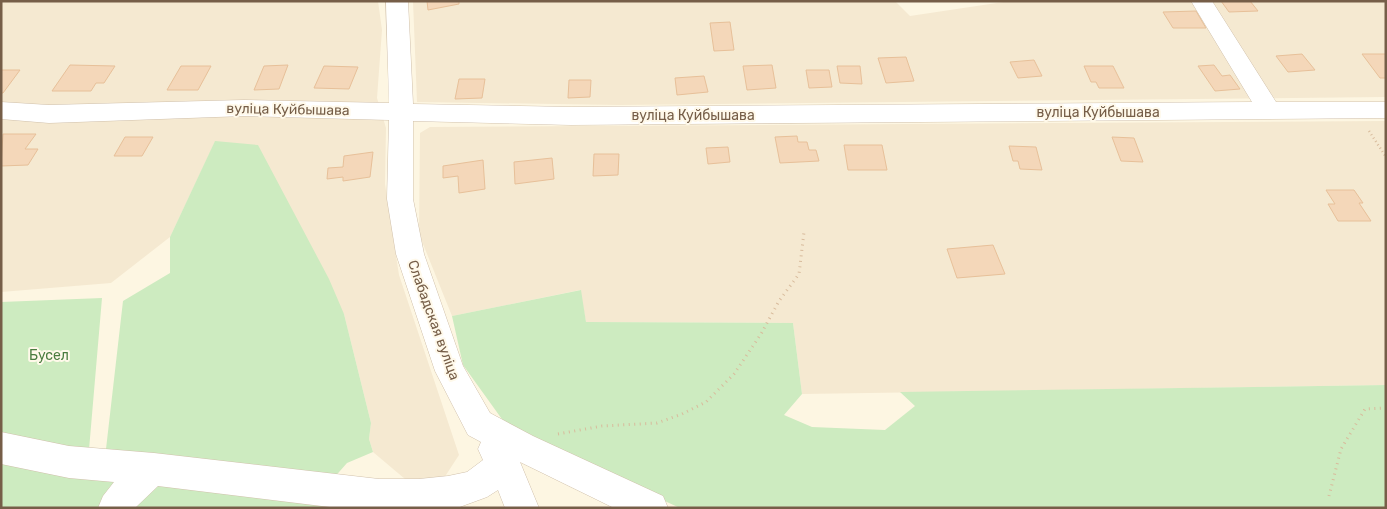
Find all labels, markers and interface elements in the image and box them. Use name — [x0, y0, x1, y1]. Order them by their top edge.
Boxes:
street label: вуліца Куйбышава — [226, 100, 350, 119]
street label: вуліца Куйбышава — [1036, 104, 1160, 121]
street label: вуліца Куйбышава — [631, 107, 755, 124]
street label: Слабадская вуліца — [404, 258, 463, 382]
park label: Бусел — [29, 347, 69, 364]

